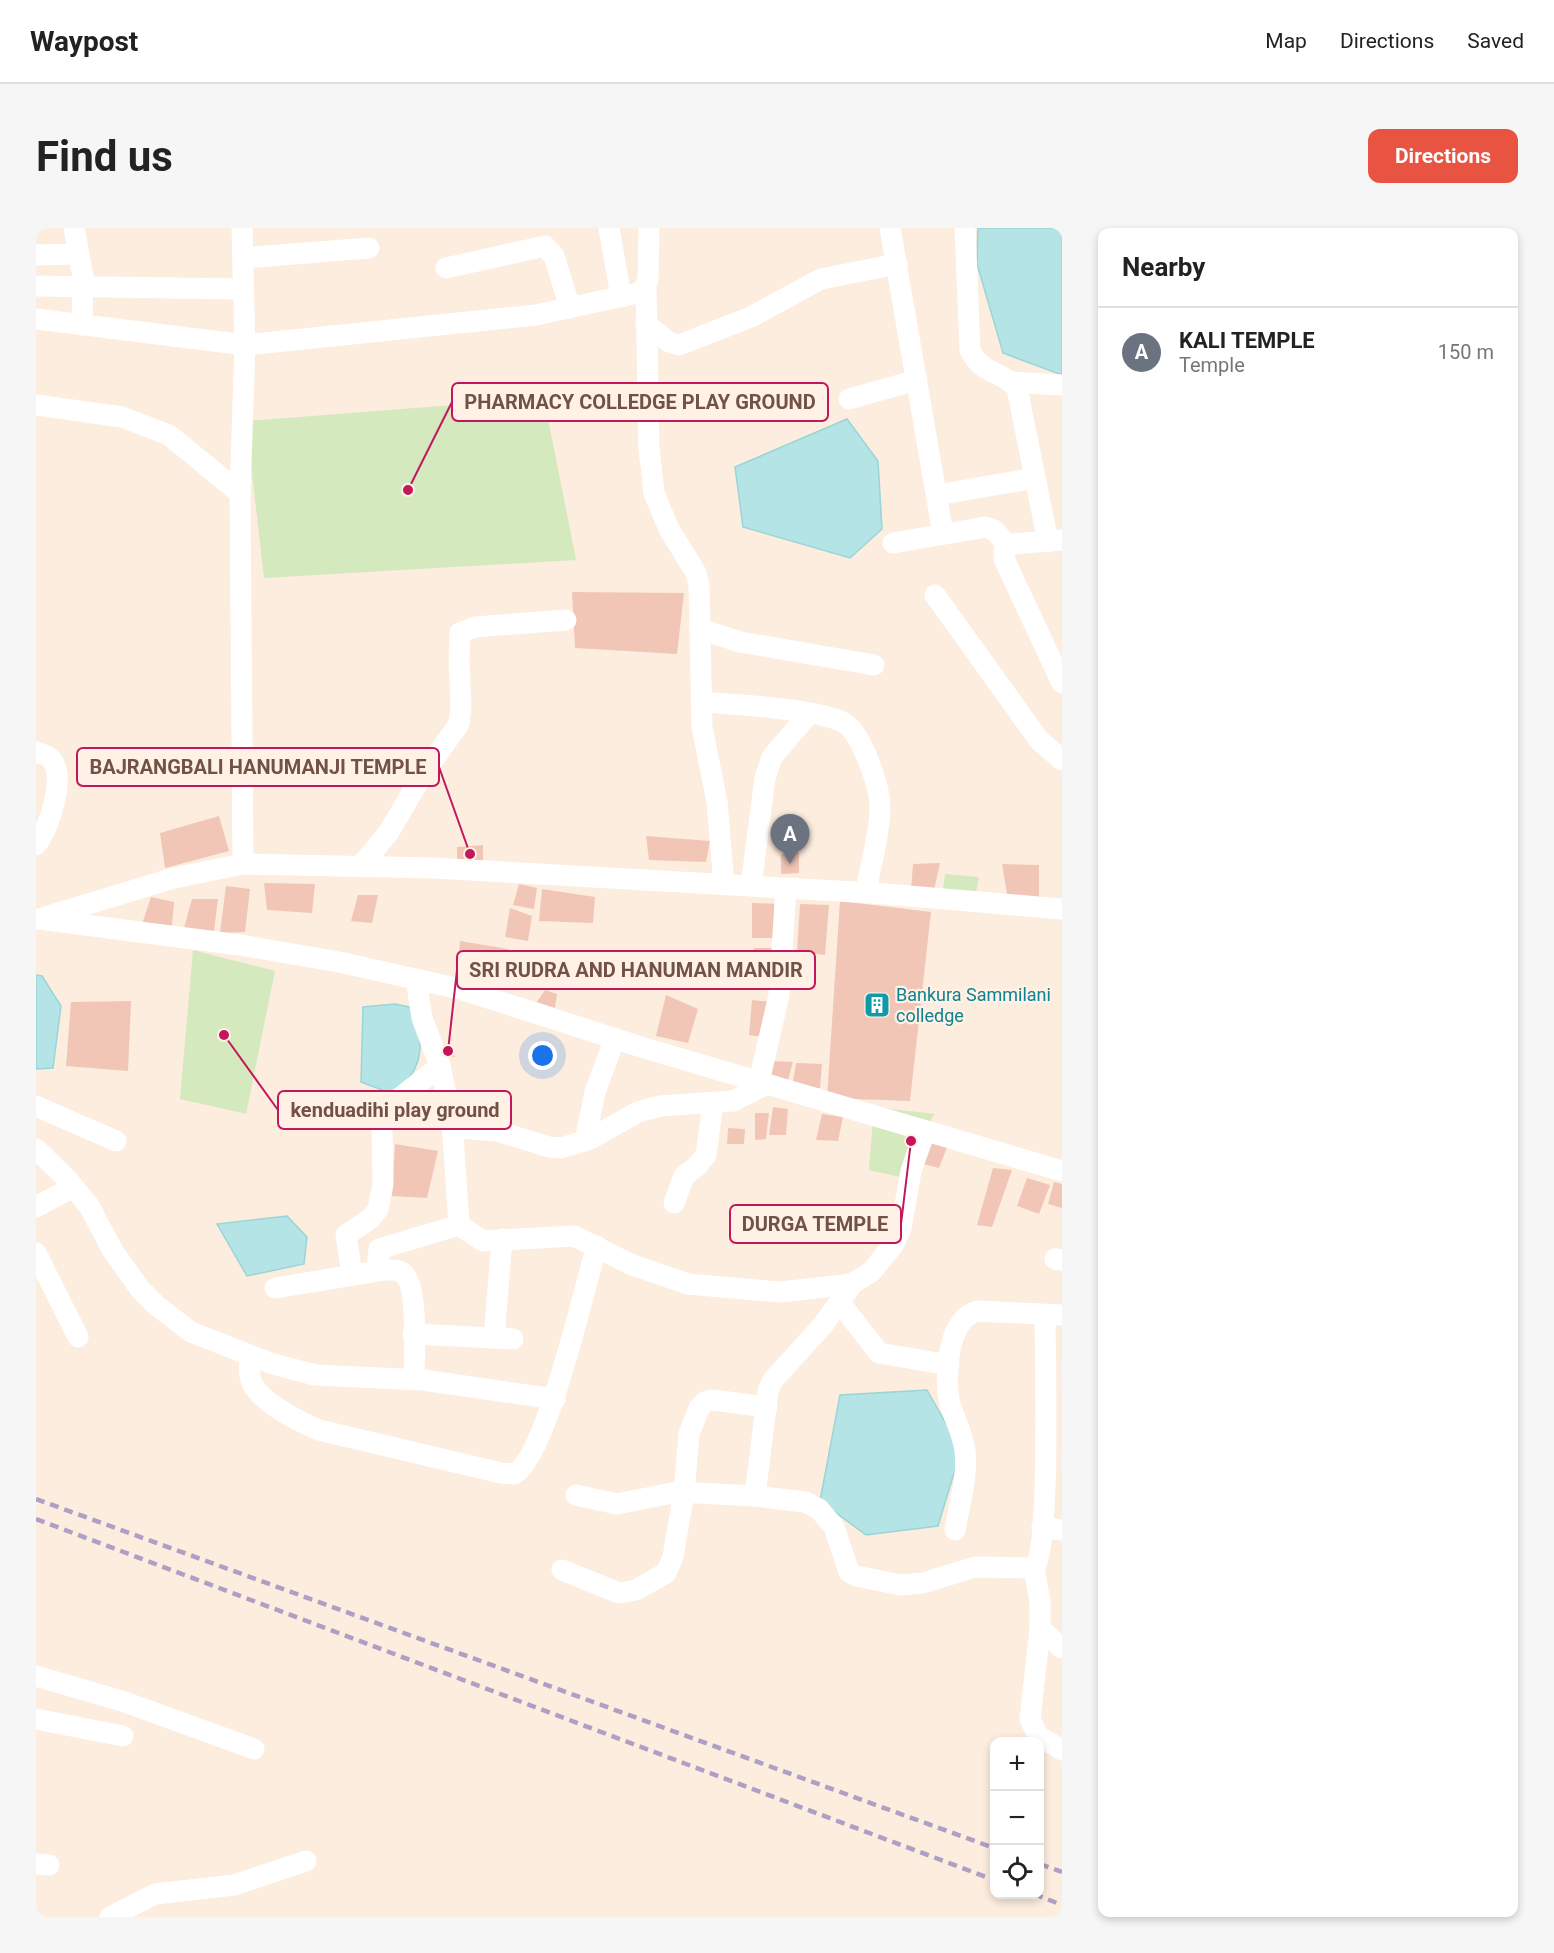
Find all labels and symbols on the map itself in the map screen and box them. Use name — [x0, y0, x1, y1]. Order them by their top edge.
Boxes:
callout: PHARMACY COLLEDGE PLAY GROUND — [452, 383, 828, 421]
text: PHARMACY COLLEDGE PLAY GROUND — [464, 390, 816, 414]
callout: BAJRANGBALI HANUMANJI TEMPLE — [77, 748, 439, 786]
text: BAJRANGBALI HANUMANJI TEMPLE — [89, 755, 427, 779]
pin: A — [770, 814, 810, 864]
callout: SRI RUDRA AND HANUMAN MANDIR — [457, 951, 815, 989]
text: SRI RUDRA AND HANUMAN MANDIR — [469, 958, 803, 982]
place label: Bankura Sammilani colledge — [896, 984, 1051, 1026]
building icon: Bankura Sammilani colledge — [862, 990, 892, 1020]
your location — [528, 1041, 557, 1070]
callout: kenduadihi play ground — [278, 1091, 511, 1129]
text: kenduadihi play ground — [290, 1098, 500, 1122]
callout: DURGA TEMPLE — [730, 1205, 901, 1243]
text: DURGA TEMPLE — [742, 1212, 888, 1236]

